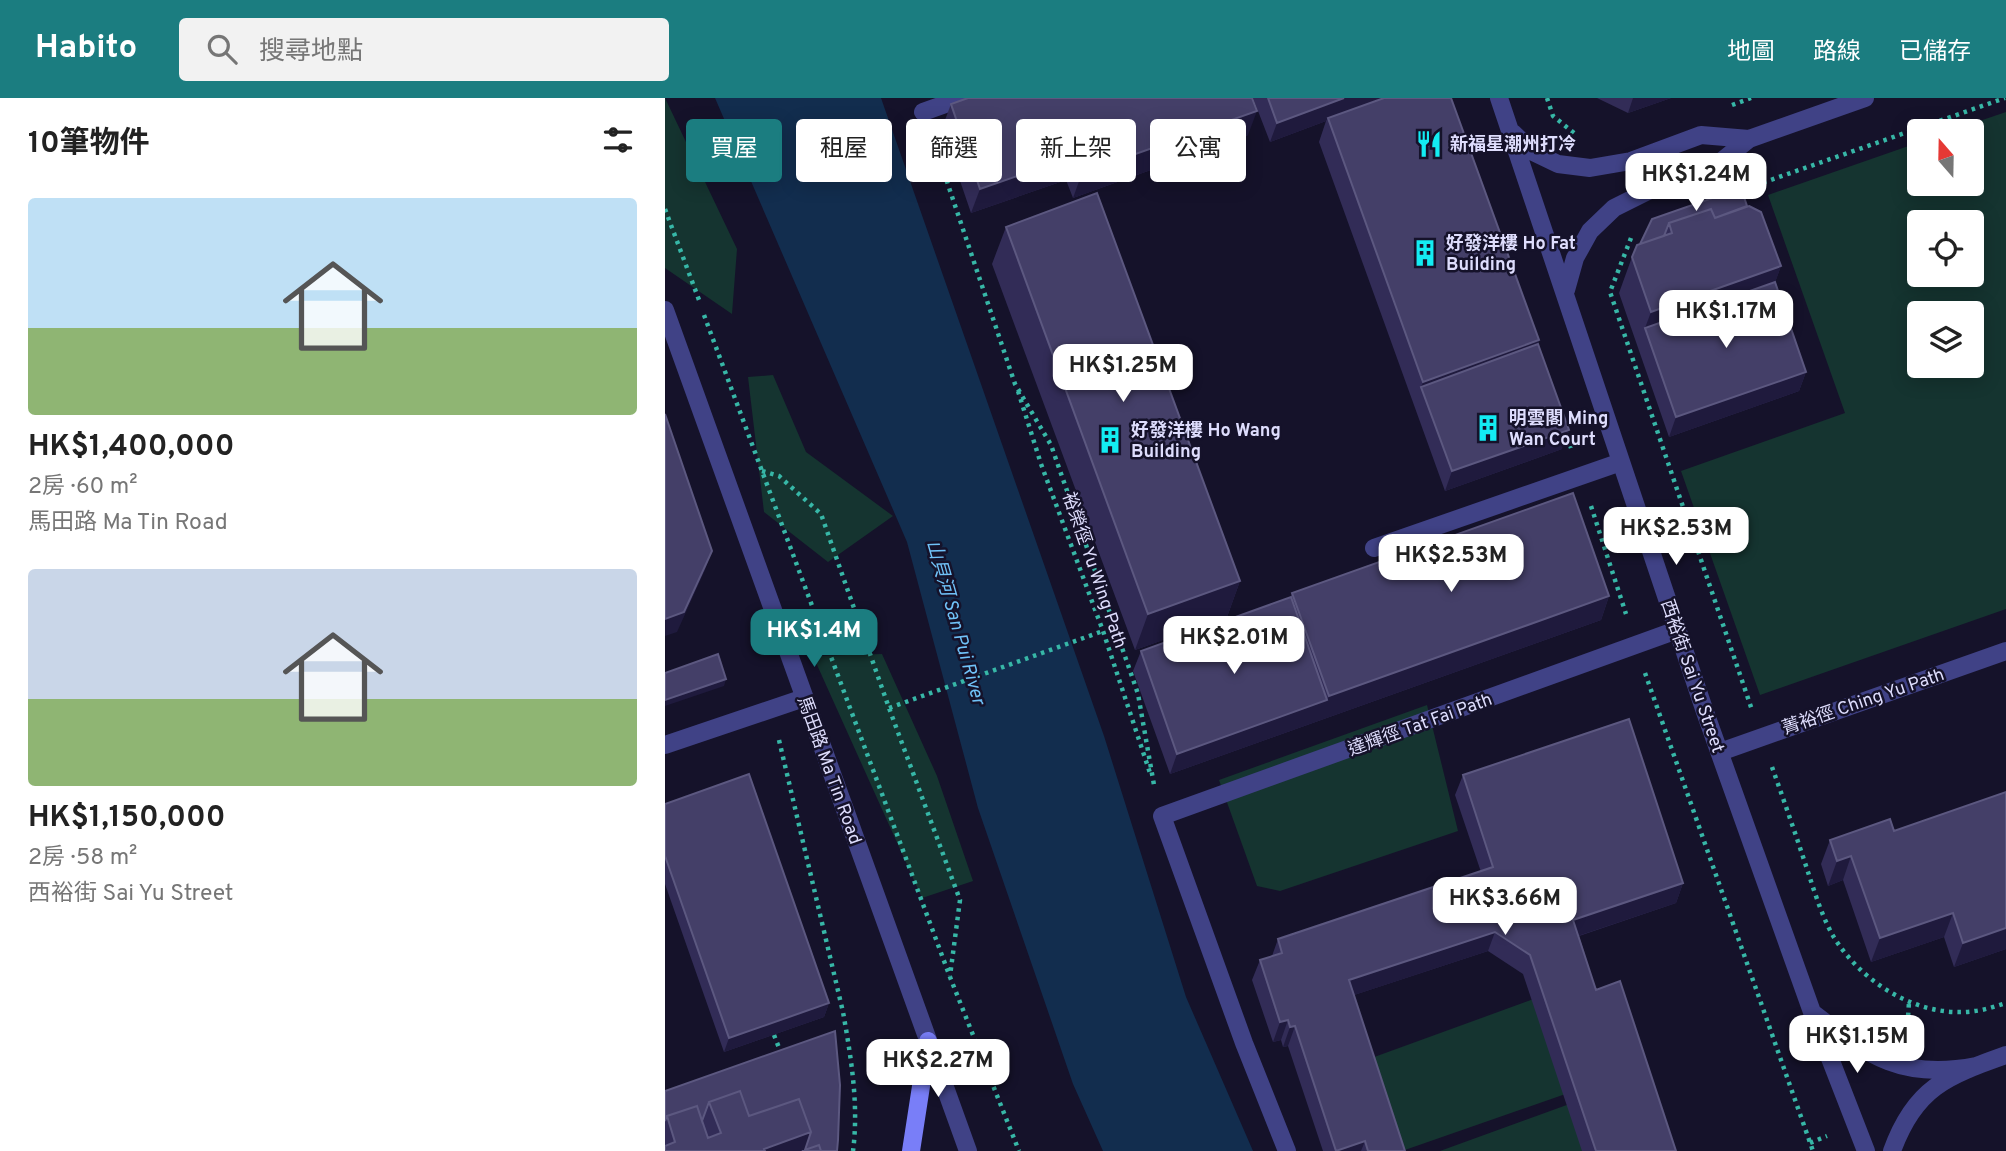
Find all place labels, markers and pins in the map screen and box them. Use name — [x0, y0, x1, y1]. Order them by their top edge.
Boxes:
restaurant icon: 新福星潮州打冷 — [1414, 129, 1444, 159]
place label: 新福星潮州打冷 — [1450, 134, 1576, 157]
pin: HK$1.24M — [1624, 153, 1768, 213]
place label: 好發洋樓 Ho Fat Building — [1446, 233, 1576, 277]
building icon: 好發洋樓 Ho Fat Building — [1410, 238, 1440, 268]
pin: HK$1.17M — [1654, 290, 1798, 350]
pin: HK$1.25M — [1051, 344, 1195, 404]
place label: 明雲閣 Ming Wan Court — [1509, 408, 1608, 452]
building icon: 明雲閣 Ming Wan Court — [1473, 413, 1503, 443]
place label: 好發洋樓 Ho Wang Building — [1131, 420, 1281, 464]
building icon: 好發洋樓 Ho Wang Building — [1095, 425, 1125, 455]
pin: HK$2.53M — [1604, 508, 1748, 567]
pin: HK$2.53M — [1379, 534, 1523, 594]
pin: HK$1.4M — [749, 610, 879, 669]
pin: HK$2.01M — [1162, 616, 1306, 676]
pin: HK$3.66M — [1433, 878, 1577, 937]
pin: HK$1.15M — [1785, 1016, 1929, 1075]
pin: HK$2.27M — [866, 1040, 1010, 1099]

